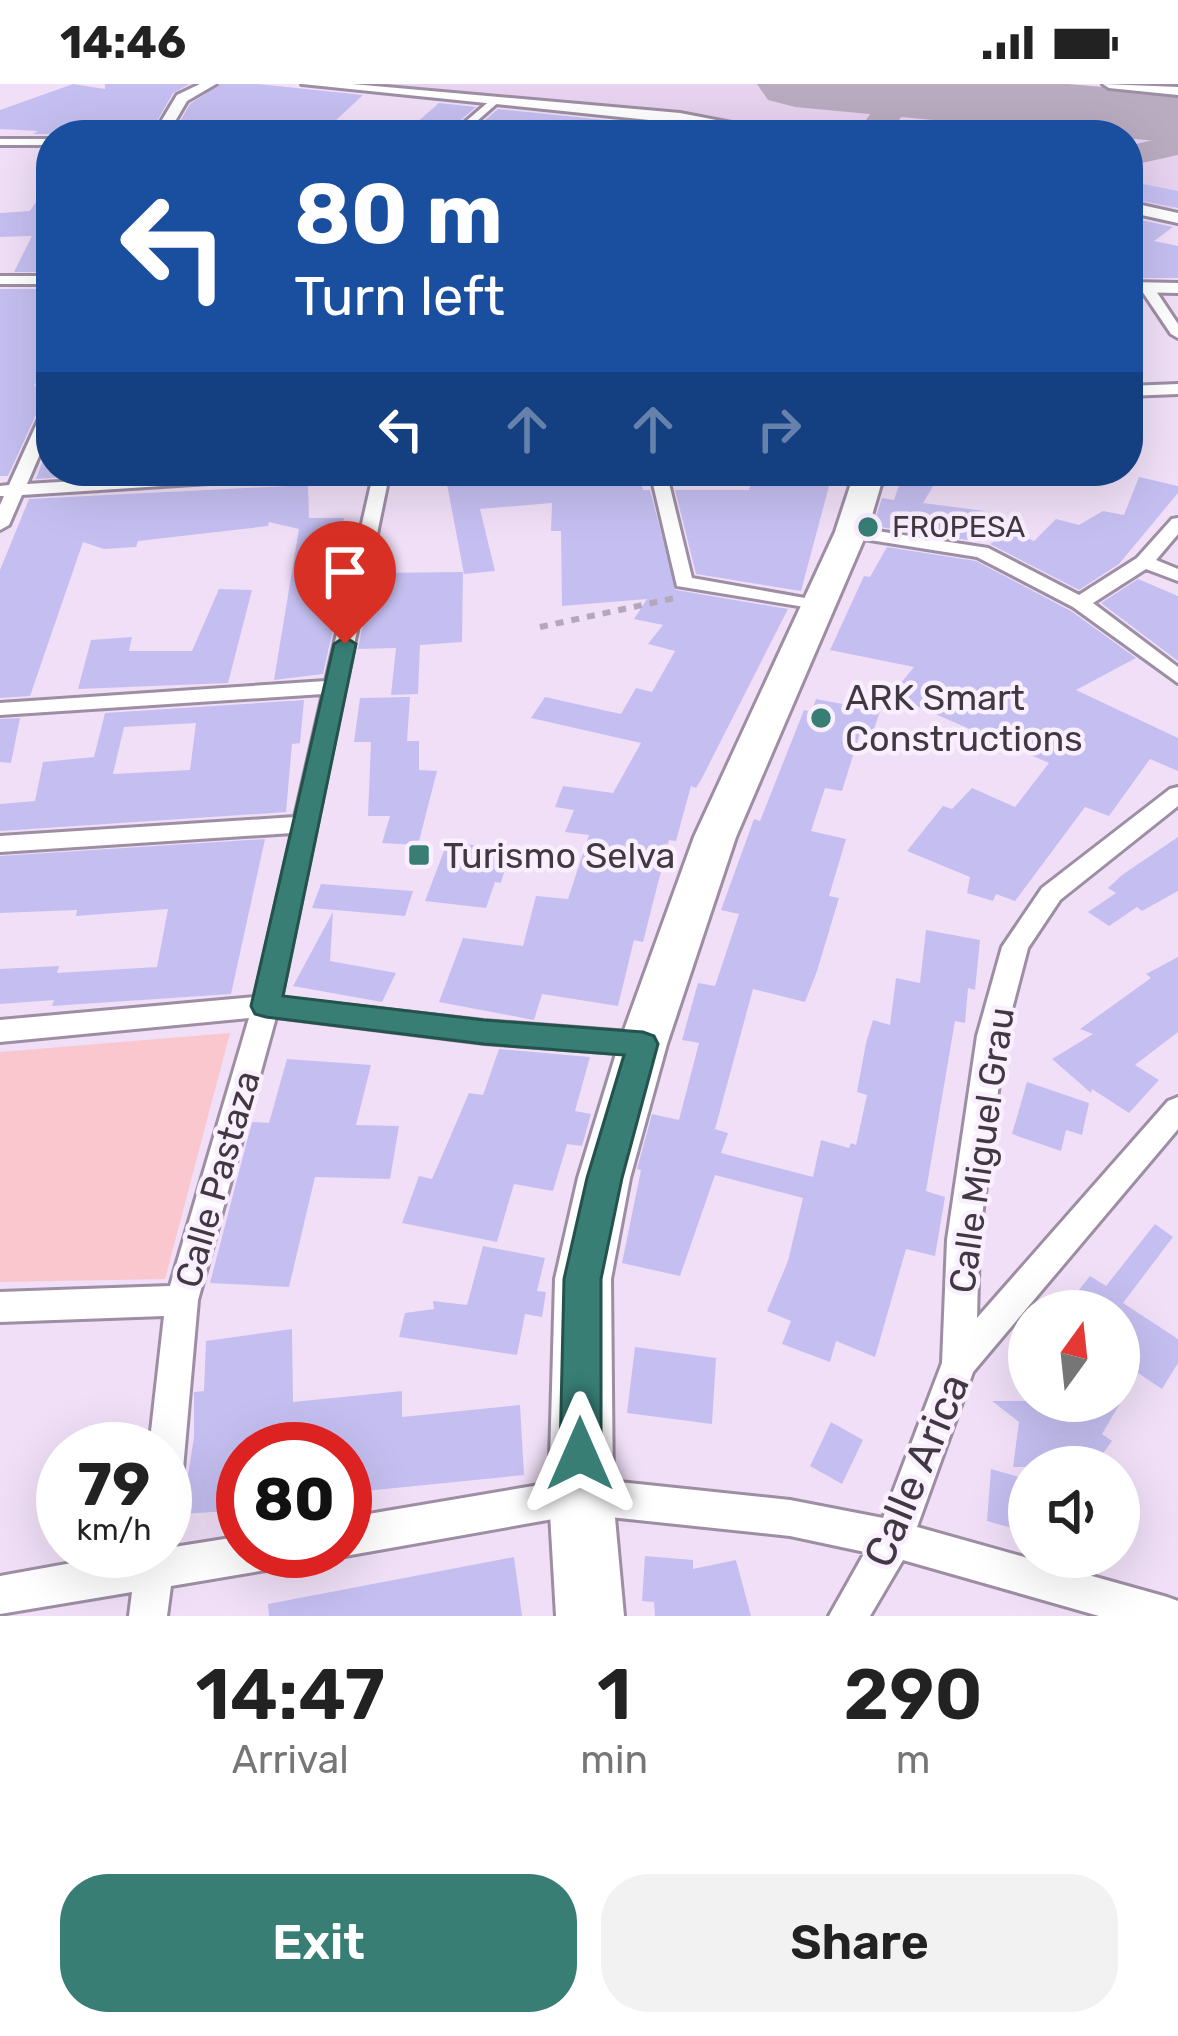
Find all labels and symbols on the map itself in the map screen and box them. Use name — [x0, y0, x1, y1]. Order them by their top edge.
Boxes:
place label: FROPESA — [892, 509, 1025, 545]
marker: FROPESA — [855, 514, 881, 540]
pin — [294, 521, 396, 644]
place label: ARK Smart Constructions — [845, 676, 1083, 760]
marker: ARK Smart Constructions — [808, 705, 834, 731]
place label: Turismo Selva — [443, 834, 675, 877]
marker: Turismo Selva — [406, 842, 432, 868]
street label: Calle Miguel Grau — [940, 1004, 1023, 1296]
street label: Calle Pastaza — [166, 1066, 269, 1292]
north arrow — [1008, 1290, 1140, 1422]
street label: Calle Arica — [854, 1366, 980, 1574]
position arrow — [517, 1391, 643, 1517]
speed limit sign: 80 — [216, 1422, 372, 1578]

